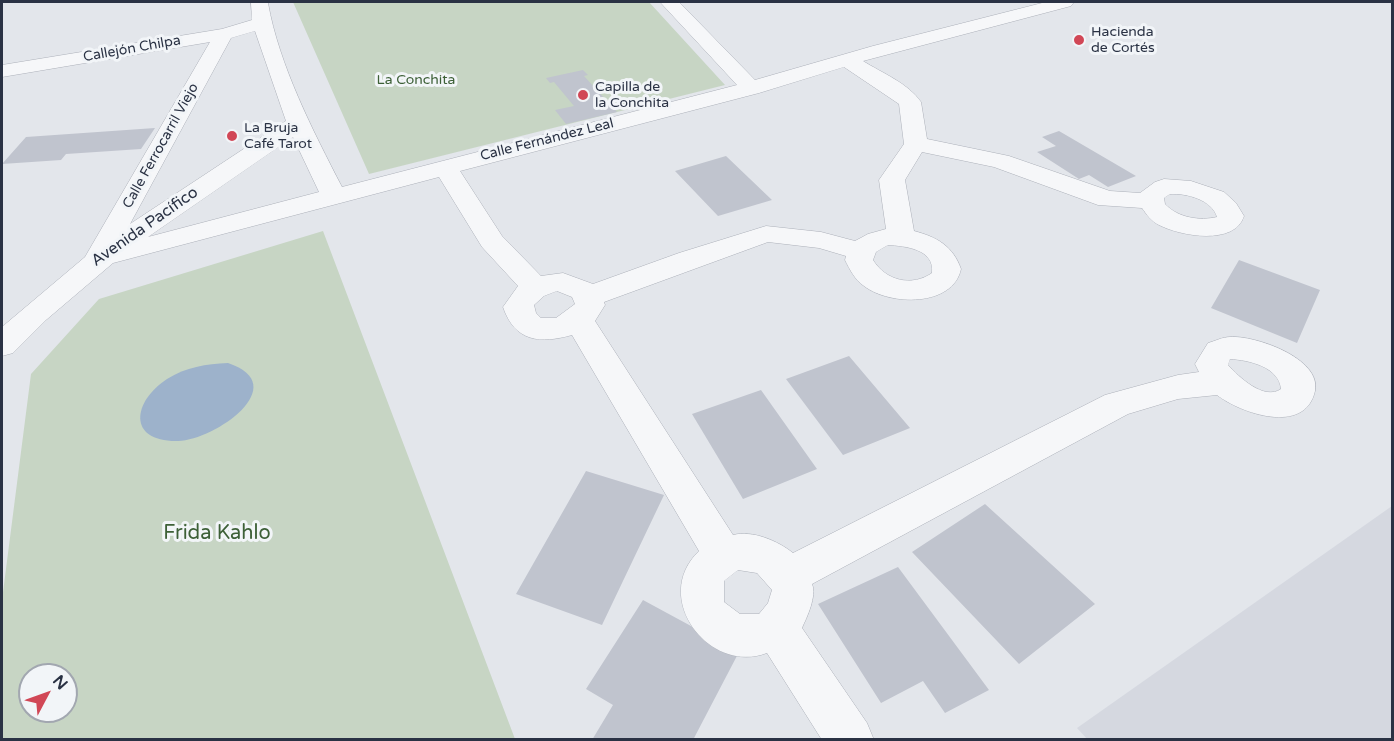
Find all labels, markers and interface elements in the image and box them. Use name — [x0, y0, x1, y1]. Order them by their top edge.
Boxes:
place label: Hacienda de Cortés — [1091, 24, 1155, 56]
street label: Callejón Chilpa — [82, 32, 182, 66]
marker: Hacienda de Cortés — [1072, 33, 1086, 47]
park label: La Conchita — [377, 72, 455, 88]
place label: Capilla de la Conchita — [595, 79, 669, 112]
street label: Calle Ferrocarril Viejo — [120, 80, 202, 212]
marker: Capilla de la Conchita — [576, 88, 590, 102]
street label: Calle Fernández Leal — [479, 115, 615, 165]
place label: La Bruja Café Tarot — [244, 120, 312, 152]
marker: La Bruja Café Tarot — [225, 129, 239, 143]
street label: Avenida Pacífico — [88, 183, 202, 271]
park label: Frida Kahlo — [163, 522, 271, 546]
north arrow — [18, 663, 78, 723]
text: N — [48, 671, 72, 694]

